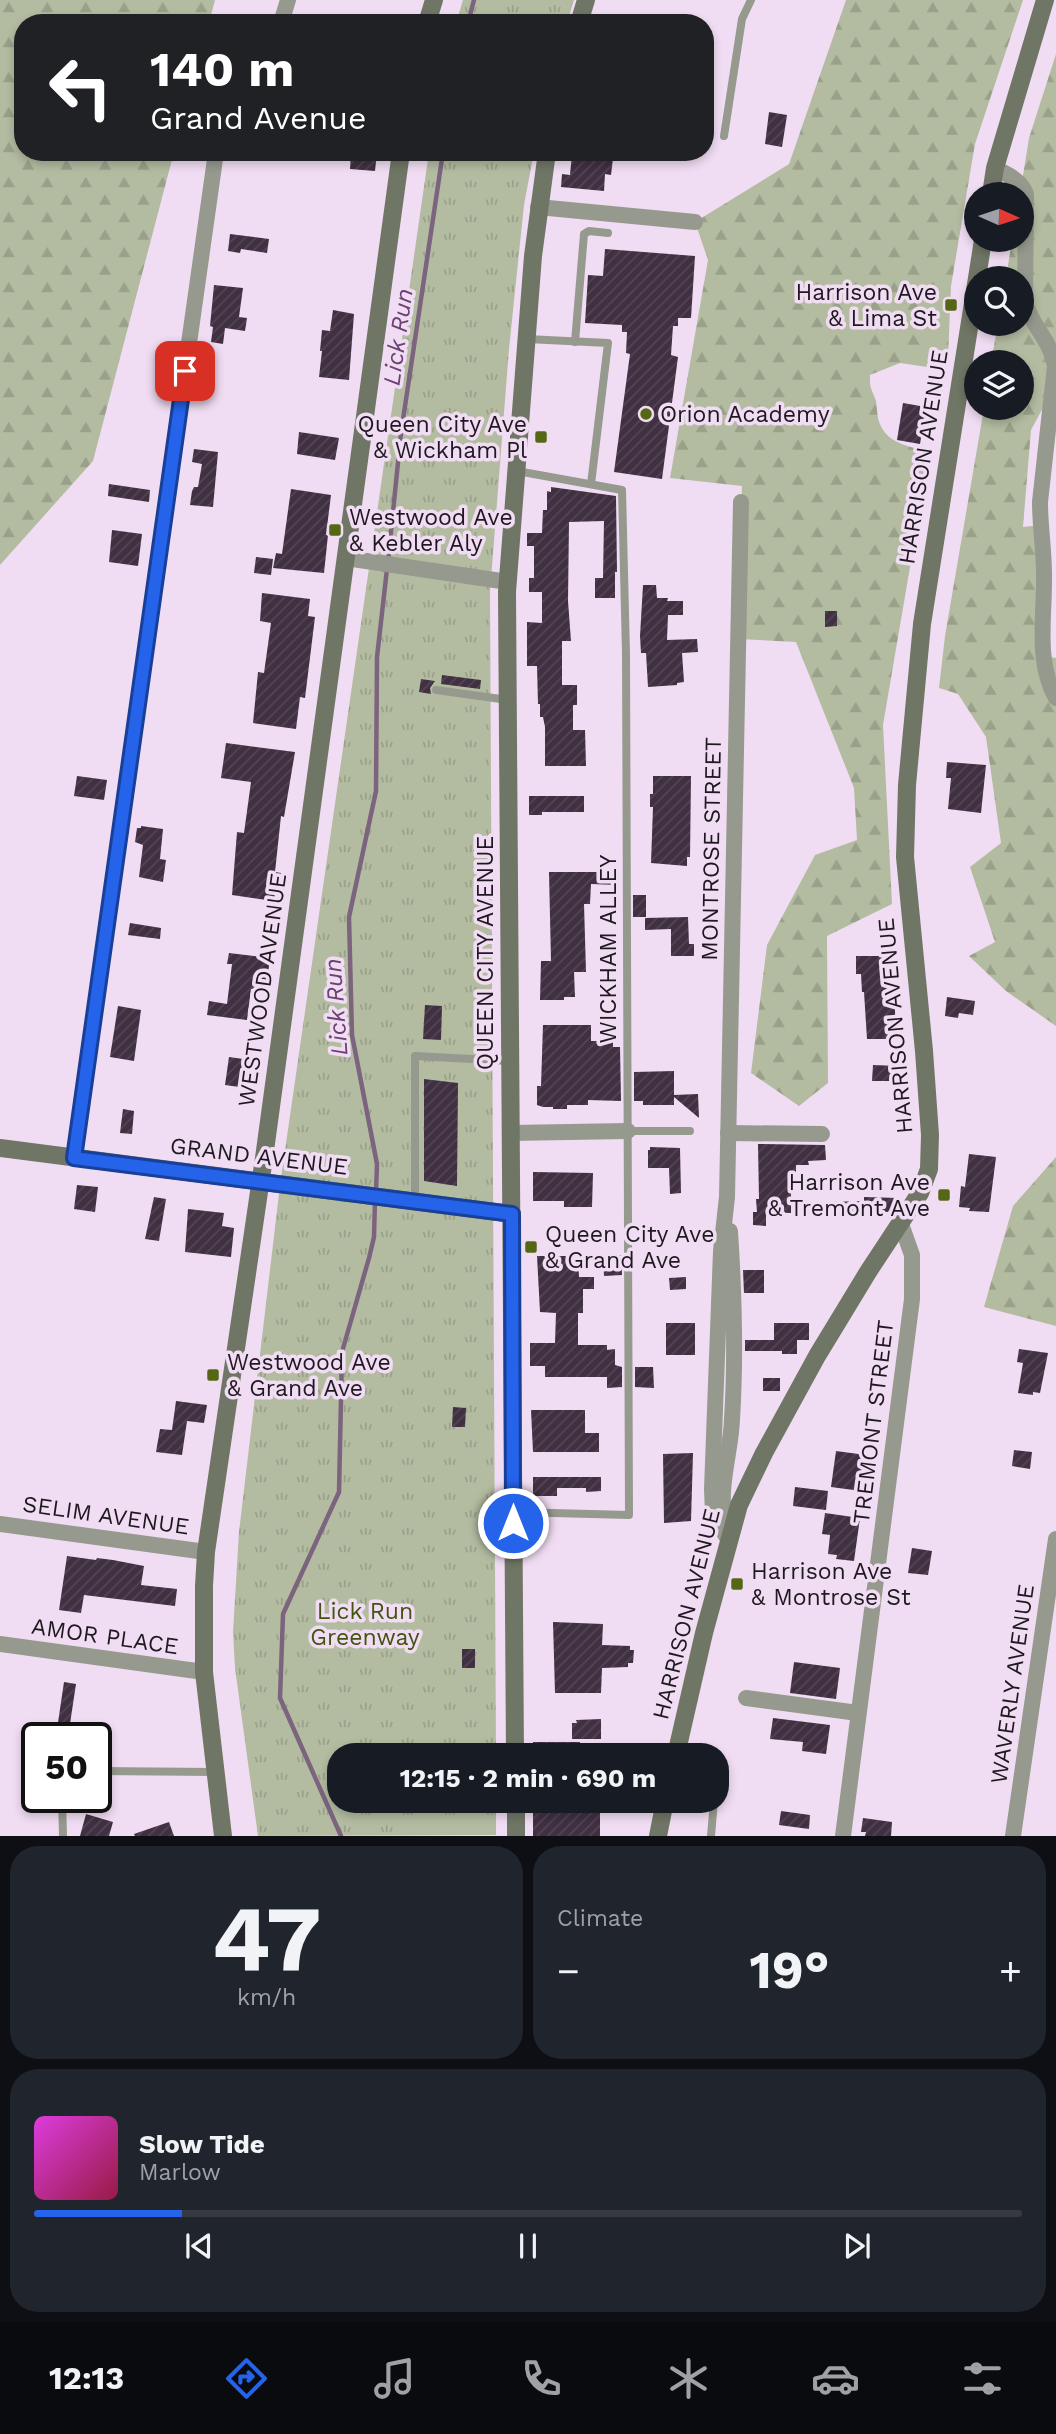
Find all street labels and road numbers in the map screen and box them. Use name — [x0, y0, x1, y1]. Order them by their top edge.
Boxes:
street label: HARRISON AVENUE — [893, 348, 954, 566]
street label: MONTROSE STREET — [696, 737, 727, 961]
street label: QUEEN CITY AVENUE — [472, 836, 499, 1070]
street label: WICKHAM ALLEY — [595, 855, 622, 1043]
street label: WESTWOOD AVENUE — [233, 871, 292, 1109]
street label: HARRISON AVENUE — [873, 917, 918, 1135]
street label: GRAND AVENUE — [169, 1132, 349, 1181]
street label: TREMONT STREET — [848, 1318, 899, 1526]
street label: SELIM AVENUE — [21, 1490, 191, 1541]
street label: HARRISON AVENUE — [647, 1506, 726, 1722]
street label: WAVERLY AVENUE — [985, 1583, 1040, 1786]
street label: AMOR PLACE — [30, 1613, 180, 1660]

